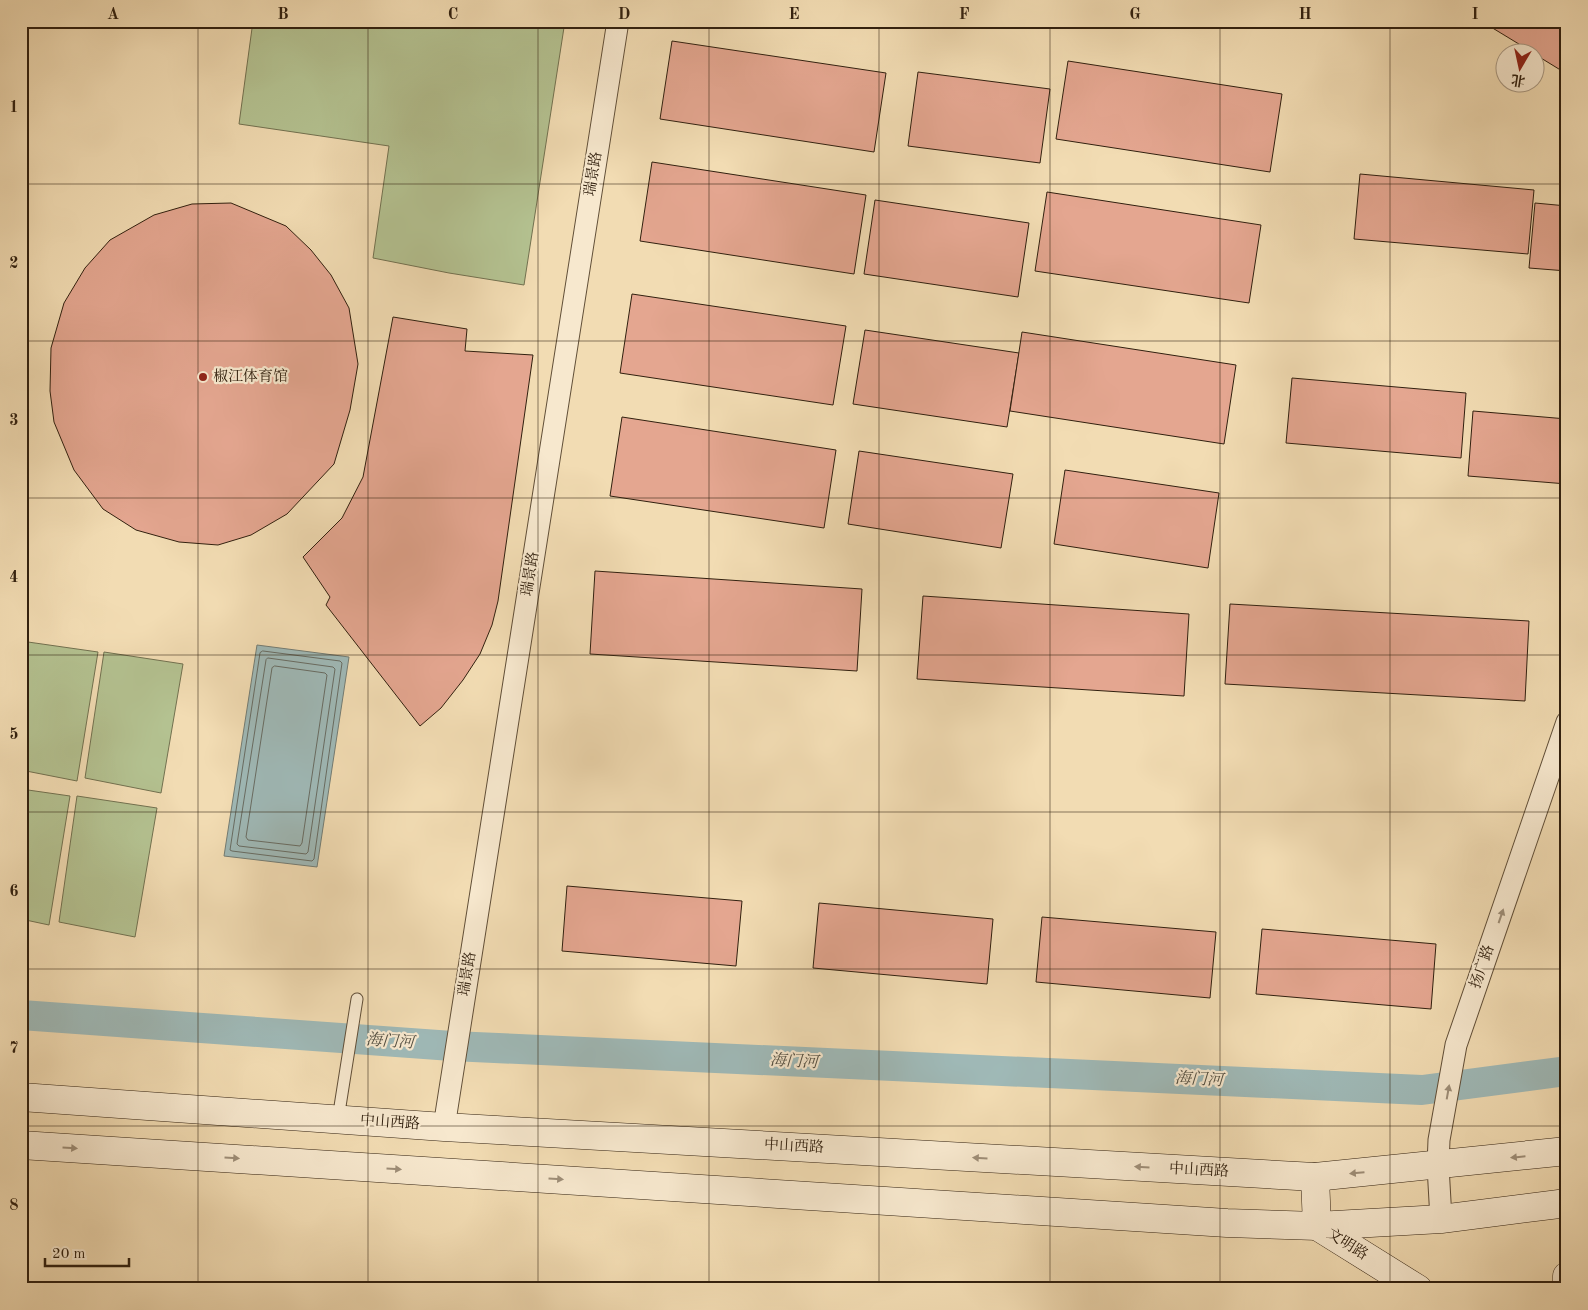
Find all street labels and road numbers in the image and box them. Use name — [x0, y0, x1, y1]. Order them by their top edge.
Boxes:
street label: 瑞景路 — [581, 150, 605, 197]
street label: 瑞景路 — [518, 550, 542, 597]
street label: 扬广路 — [1467, 943, 1497, 991]
street label: 瑞景路 — [455, 950, 479, 997]
street label: 中山西路 — [360, 1111, 421, 1133]
street label: 中山西路 — [764, 1136, 824, 1156]
street label: 中山西路 — [1169, 1160, 1229, 1180]
street label: 文明路 — [1324, 1225, 1371, 1263]

